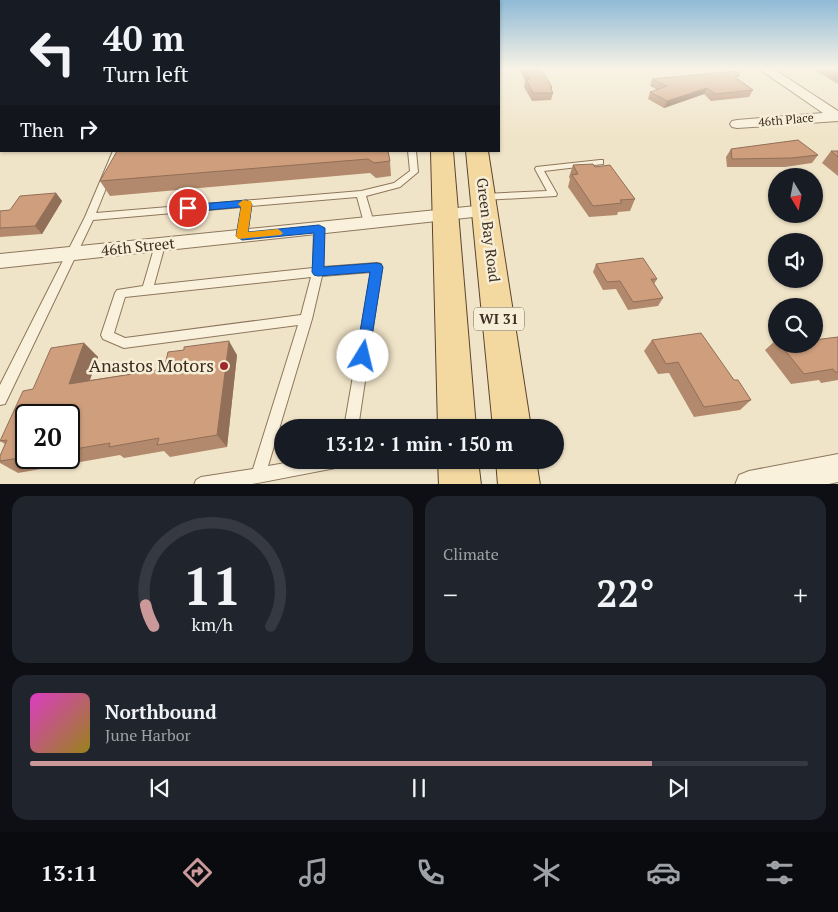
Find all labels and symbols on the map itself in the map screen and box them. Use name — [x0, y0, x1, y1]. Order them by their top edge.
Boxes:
street label: 46th Place — [758, 110, 814, 129]
north arrow — [768, 168, 822, 222]
street label: Green Bay Road — [473, 176, 505, 283]
pin — [167, 187, 209, 229]
street label: 46th Street — [100, 232, 176, 260]
road number: WI 31 — [474, 308, 524, 330]
position arrow — [336, 329, 388, 381]
place label: Anastos Motors — [89, 353, 214, 377]
marker: Anastos Motors — [218, 360, 230, 372]
speed limit sign: 20 — [15, 404, 80, 469]

